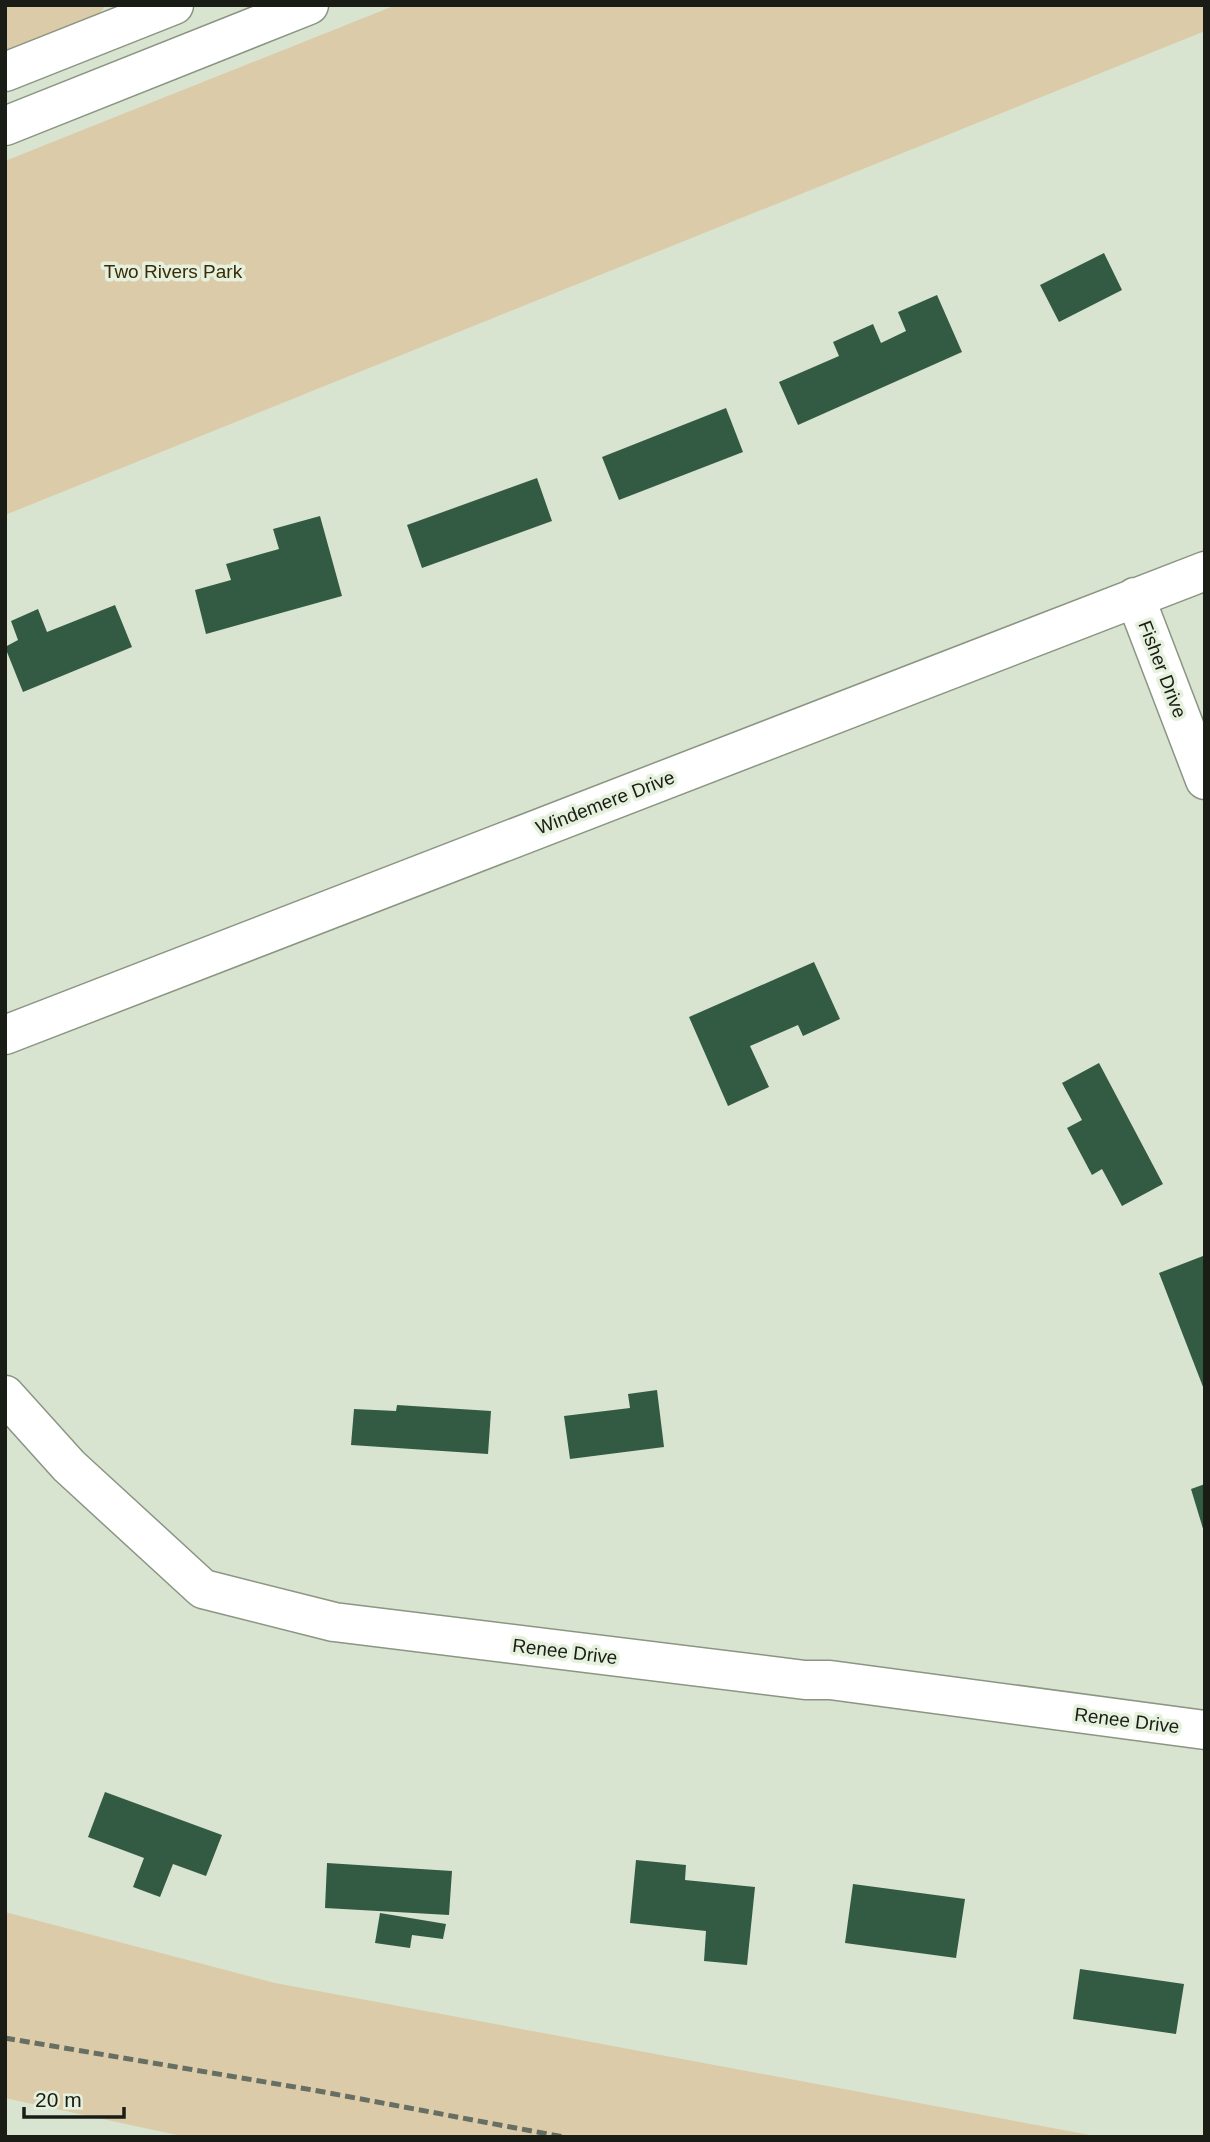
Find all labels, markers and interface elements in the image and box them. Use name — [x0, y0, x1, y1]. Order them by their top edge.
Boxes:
park label: Two Rivers Park — [104, 261, 243, 282]
street label: Fisher Drive — [1134, 618, 1191, 721]
street label: Windemere Drive — [533, 766, 677, 839]
street label: Renee Drive — [511, 1635, 619, 1668]
street label: Renee Drive — [1073, 1704, 1181, 1737]
scale bar — [24, 2076, 124, 2120]
text: 20 m — [35, 2088, 82, 2111]

